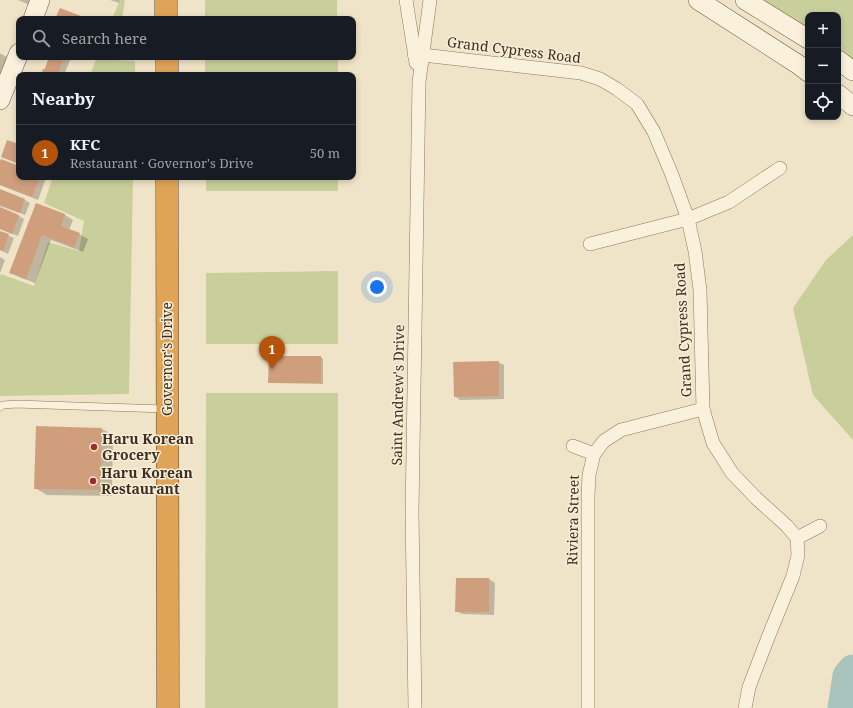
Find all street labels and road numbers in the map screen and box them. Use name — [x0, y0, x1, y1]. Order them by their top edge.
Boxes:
street label: Grand Cypress Road — [446, 32, 582, 67]
street label: Grand Cypress Road — [669, 262, 696, 398]
street label: Governor's Drive — [157, 302, 176, 416]
street label: Saint Andrew's Drive — [387, 324, 408, 466]
street label: Riviera Street — [562, 474, 583, 565]

